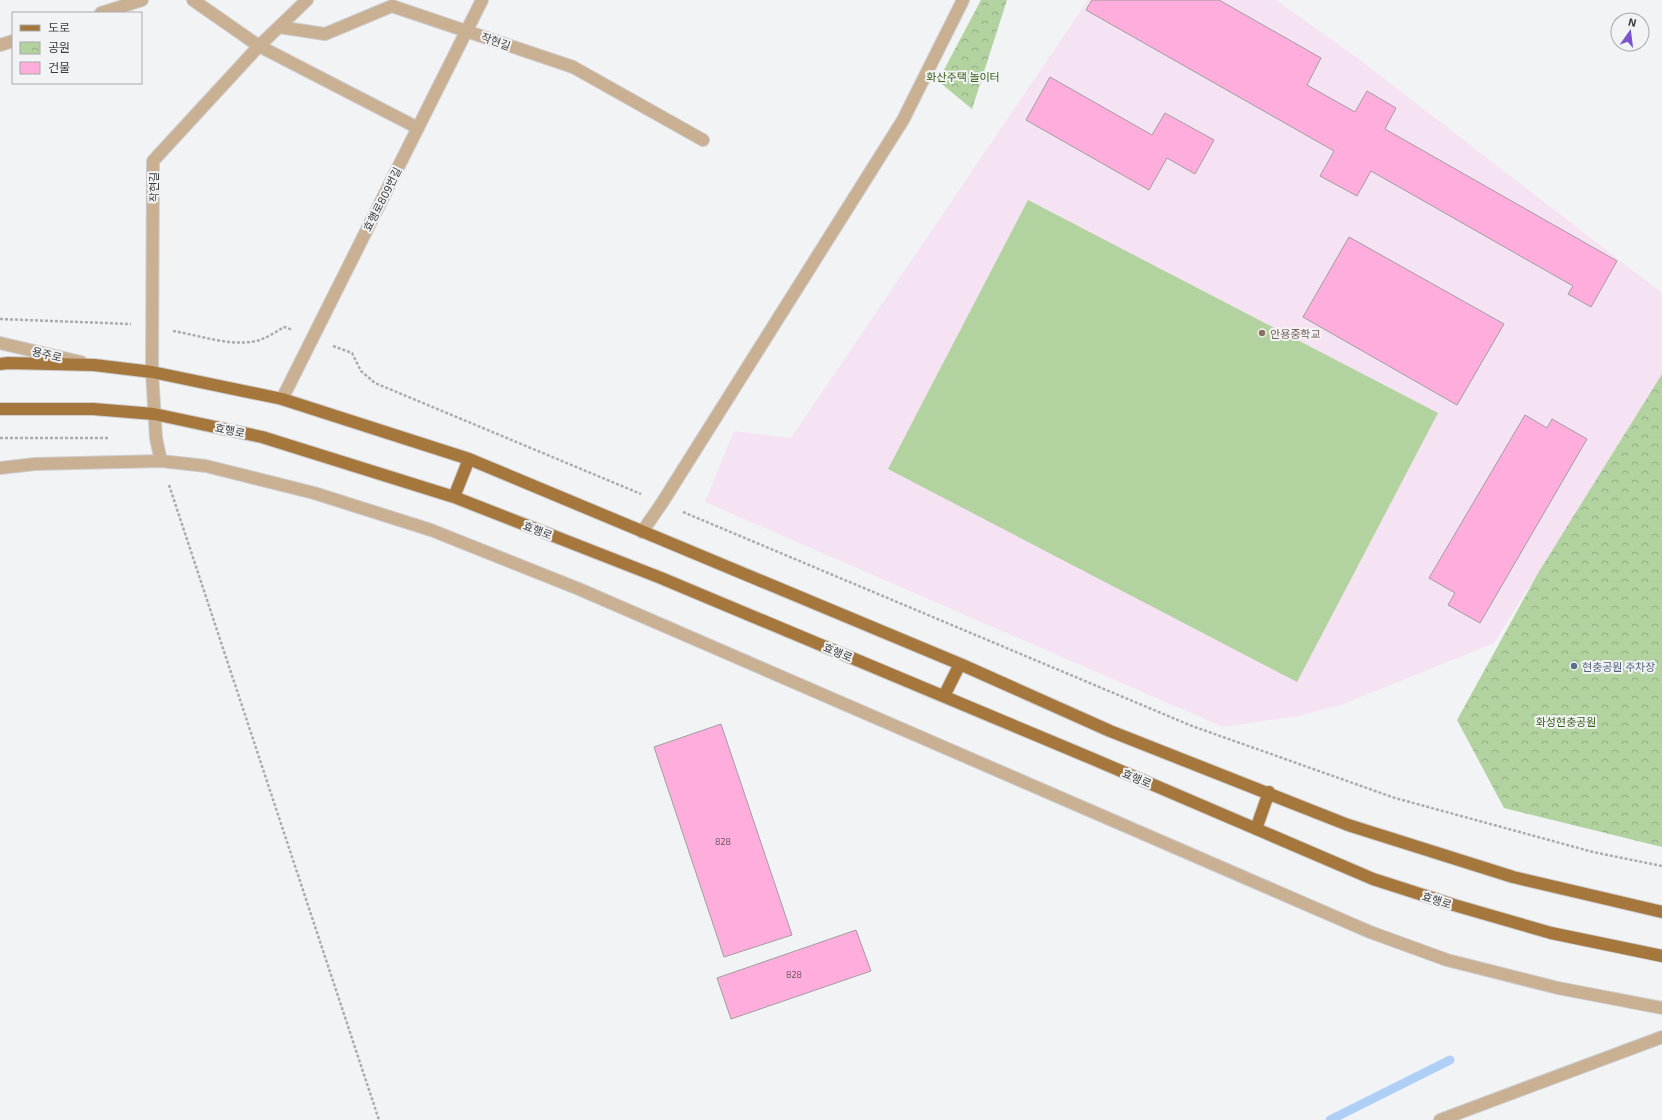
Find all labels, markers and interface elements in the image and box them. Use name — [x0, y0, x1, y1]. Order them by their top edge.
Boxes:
legend — [12, 12, 142, 84]
north arrow — [1610, 12, 1650, 52]
text: N — [1627, 15, 1638, 29]
text: 도로 — [48, 20, 70, 34]
street label: 작현길 — [480, 30, 512, 52]
text: 공원 — [48, 40, 70, 54]
text: 건물 — [48, 60, 70, 74]
park label: 화산주택 놀이터 — [926, 70, 1000, 83]
street label: 효행로809번길 — [360, 165, 404, 233]
street label: 작현길 — [147, 172, 160, 202]
place label: 안용중학교 — [1270, 327, 1321, 340]
marker: 안용중학교 — [1257, 328, 1267, 338]
street label: 용주로 — [31, 344, 63, 364]
street label: 효행로 — [214, 420, 246, 440]
street label: 효행로 — [521, 518, 555, 542]
street label: 효행로 — [821, 640, 855, 664]
place label: 현충공원 주차장 — [1582, 660, 1655, 673]
marker: 현충공원 주차장 — [1569, 661, 1579, 671]
park label: 화성현충공원 — [1536, 715, 1596, 728]
street label: 효행로 — [1120, 766, 1154, 790]
house number: 828 — [715, 836, 731, 847]
street label: 효행로 — [1421, 889, 1453, 911]
house number: 828 — [786, 969, 802, 980]

